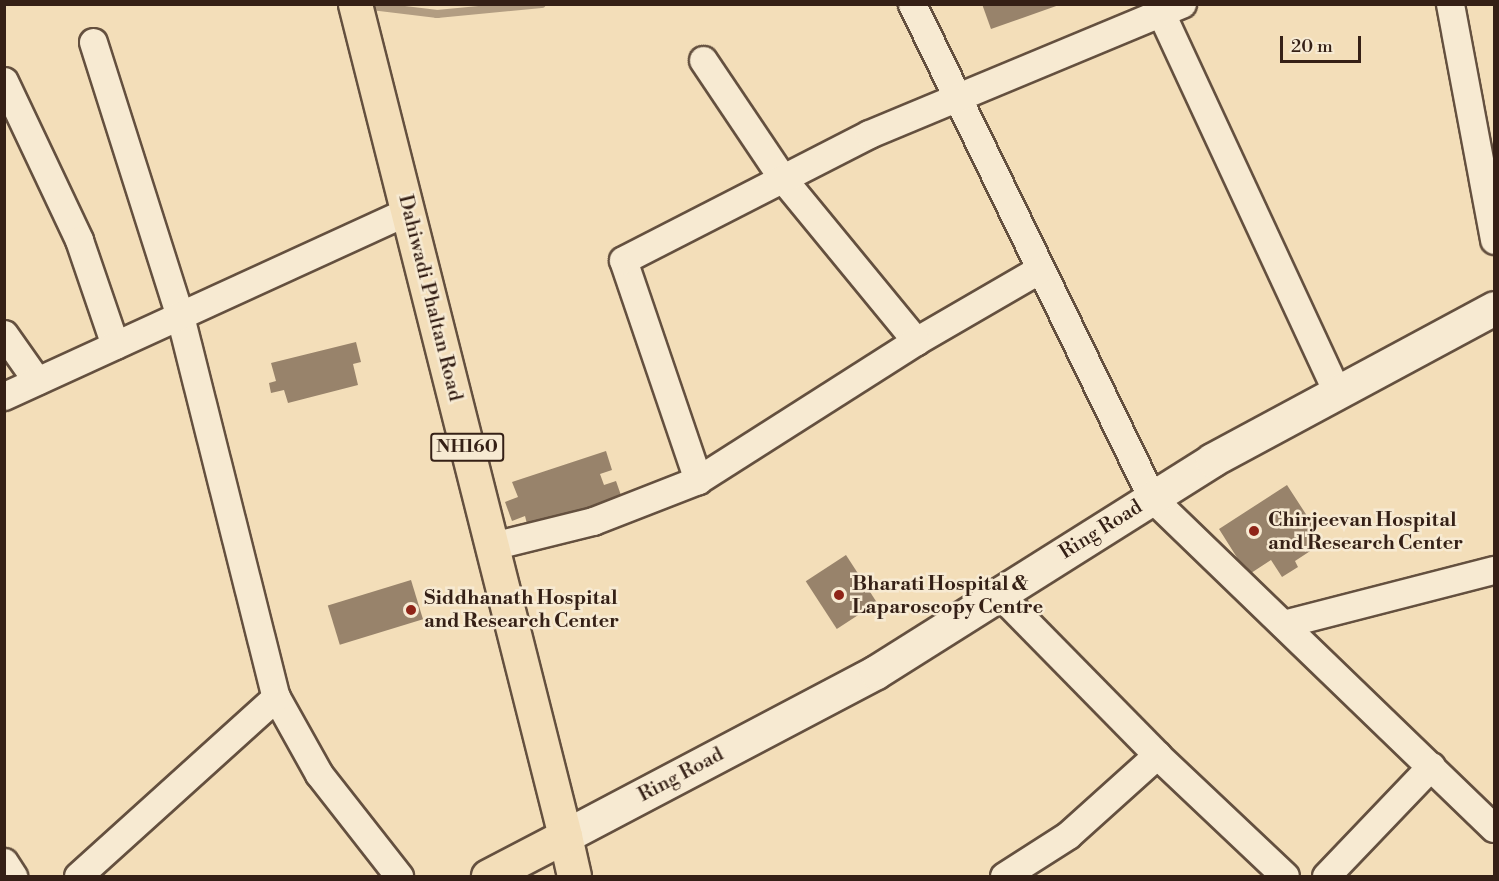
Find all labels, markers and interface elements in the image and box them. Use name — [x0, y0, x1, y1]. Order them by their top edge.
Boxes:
scale bar — [1283, 24, 1364, 62]
text: 20 m — [1291, 35, 1333, 58]
street label: Dahiwadi Phaltan Road — [393, 192, 467, 404]
road number: NH160 — [430, 432, 504, 462]
street label: Ring Road — [1055, 495, 1147, 565]
place label: Chirjeevan Hospital and Research Center — [1268, 508, 1463, 555]
marker: Chirjeevan Hospital and Research Center — [1245, 522, 1263, 540]
place label: Bharati Hospital & Laparoscopy Centre — [852, 572, 1043, 619]
place label: Siddhanath Hospital and Research Center — [424, 586, 619, 633]
marker: Bharati Hospital & Laparoscopy Centre — [830, 586, 848, 604]
marker: Siddhanath Hospital and Research Center — [402, 601, 420, 619]
street label: Ring Road — [634, 743, 728, 807]

